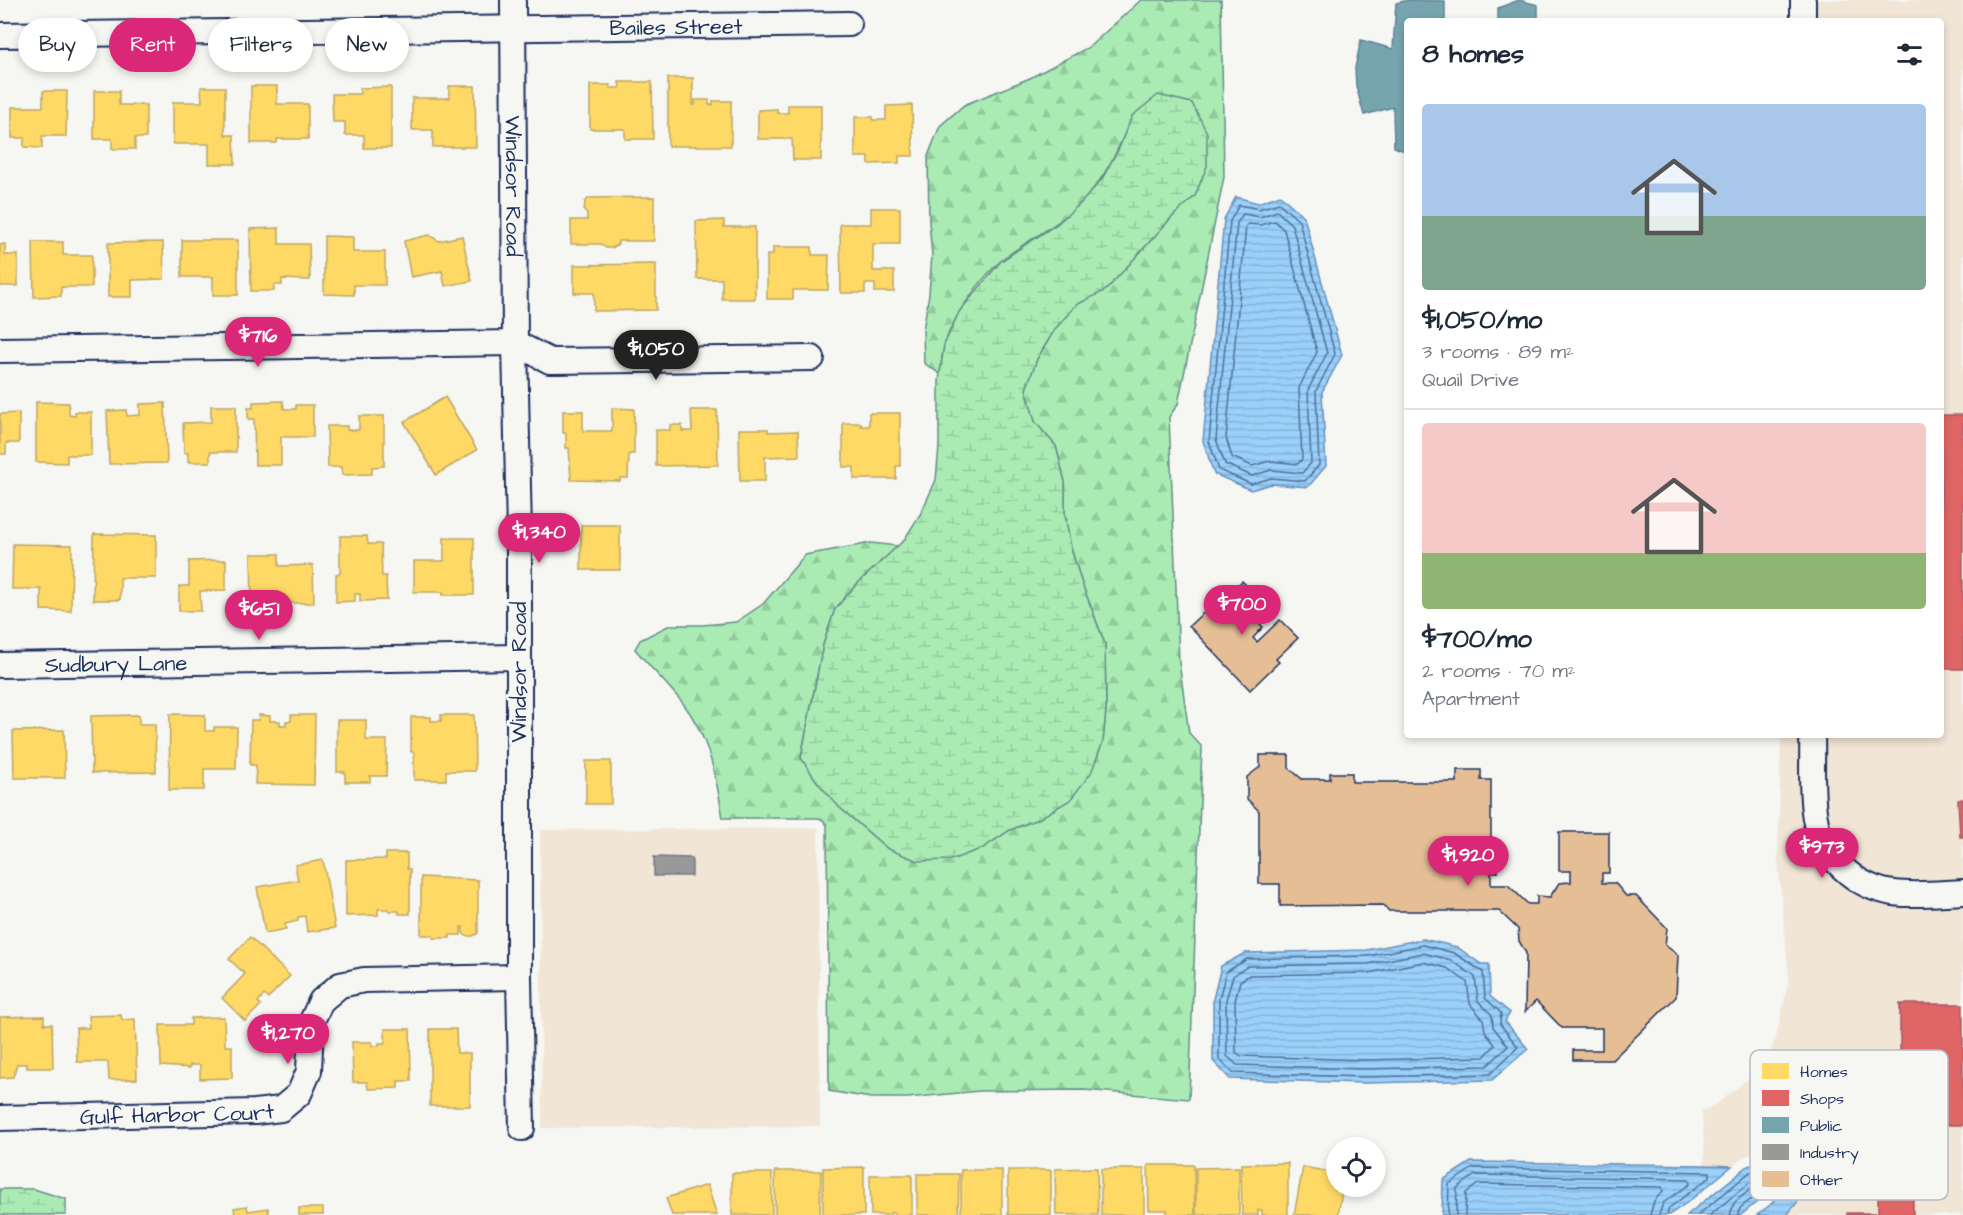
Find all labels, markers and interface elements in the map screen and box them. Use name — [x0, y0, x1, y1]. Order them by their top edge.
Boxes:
street label: Bailes Street — [609, 11, 743, 44]
chip: Buy — [18, 18, 97, 72]
chip: Rent — [109, 18, 196, 72]
chip: Filters — [208, 18, 313, 72]
chip: New — [325, 18, 409, 72]
text: 8 homes — [1422, 36, 1524, 72]
icon: filters — [1893, 38, 1926, 71]
street label: Windsor Road — [497, 115, 528, 257]
icon: home — [1620, 143, 1728, 251]
text: $1,050/mo — [1422, 302, 1542, 338]
pin: $716 — [222, 317, 294, 368]
text: $716 — [239, 322, 277, 350]
pin: $1,050 — [607, 330, 705, 381]
text: $1,050 — [628, 335, 684, 363]
text: 3 rooms · 89 m² — [1422, 338, 1574, 366]
text: Quail Drive — [1422, 366, 1519, 394]
icon: home — [1620, 462, 1728, 570]
pin: $1,340 — [490, 513, 588, 564]
text: $1,340 — [512, 518, 566, 546]
pin: $700 — [1206, 585, 1278, 636]
pin: $651 — [223, 590, 295, 641]
text: $700 — [1218, 590, 1266, 618]
text: $651 — [239, 595, 279, 623]
street label: Windsor Road — [504, 601, 535, 743]
text: $700/mo — [1422, 621, 1532, 657]
street label: Sudbury Lane — [45, 648, 188, 681]
text: 2 rooms · 70 m² — [1422, 657, 1575, 685]
text: Apartment — [1422, 685, 1520, 713]
pin: $973 — [1786, 828, 1858, 879]
text: $973 — [1800, 833, 1845, 861]
pin: $1,920 — [1419, 836, 1517, 887]
text: $1,920 — [1442, 841, 1494, 869]
pin: $1,270 — [239, 1014, 337, 1065]
text: $1,270 — [261, 1019, 315, 1047]
legend — [1750, 1050, 1948, 1200]
text: Homes — [1800, 1061, 1848, 1083]
text: Shops — [1800, 1088, 1844, 1110]
street label: Gulf Harbor Court — [80, 1096, 276, 1133]
text: Public — [1800, 1115, 1842, 1137]
map controls — [1326, 1137, 1386, 1197]
button: locate — [1326, 1137, 1386, 1197]
text: Industry — [1800, 1142, 1859, 1165]
text: Other — [1800, 1169, 1843, 1191]

